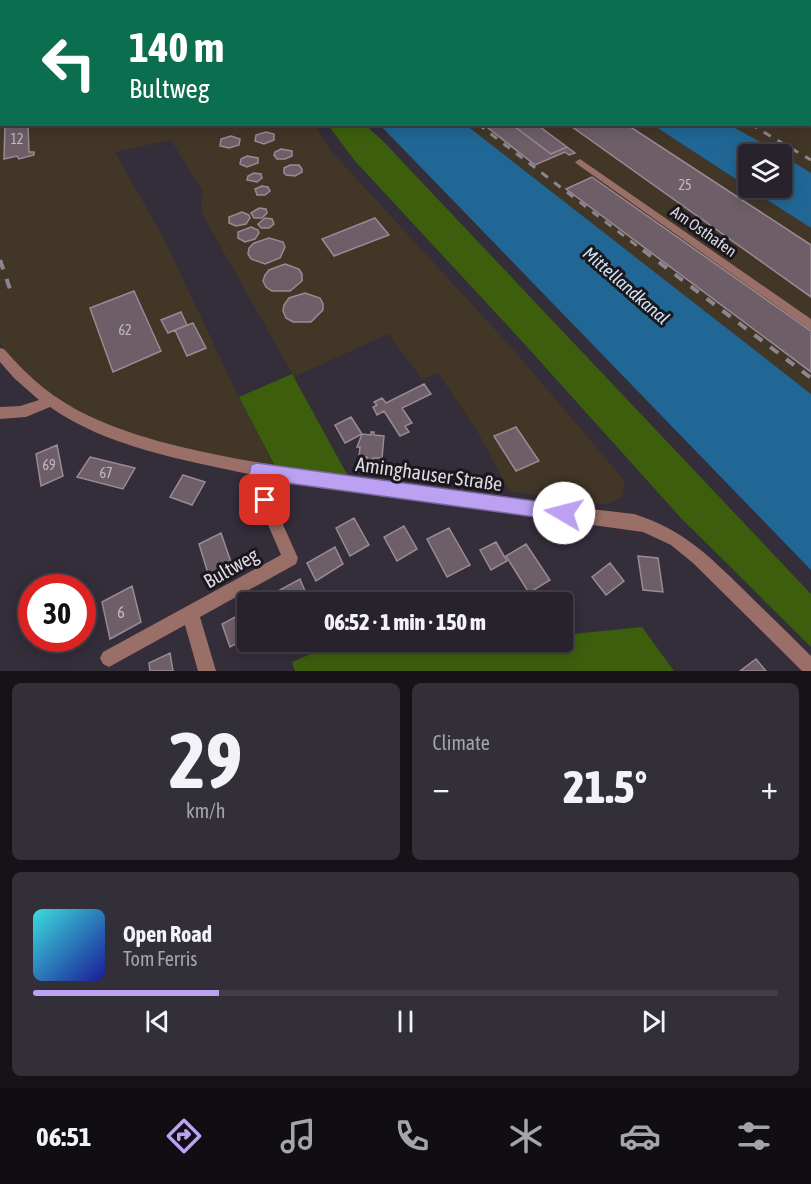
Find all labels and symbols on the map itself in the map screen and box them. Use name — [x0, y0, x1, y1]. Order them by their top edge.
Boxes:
house number: 12 — [10, 131, 24, 147]
house number: 25 — [678, 177, 692, 193]
street label: Am Osthafen — [668, 202, 740, 260]
water label: Mittellandkanal — [579, 243, 674, 329]
house number: 62 — [118, 322, 132, 338]
street label: Aminghauser Straße — [354, 452, 504, 495]
house number: 69 — [42, 457, 56, 473]
house number: 67 — [99, 465, 113, 481]
pin — [239, 474, 290, 525]
position arrow — [532, 481, 596, 545]
street label: Bultweg — [199, 543, 263, 592]
speed limit sign: 30 — [18, 574, 96, 652]
house number: 6 — [117, 603, 125, 621]

